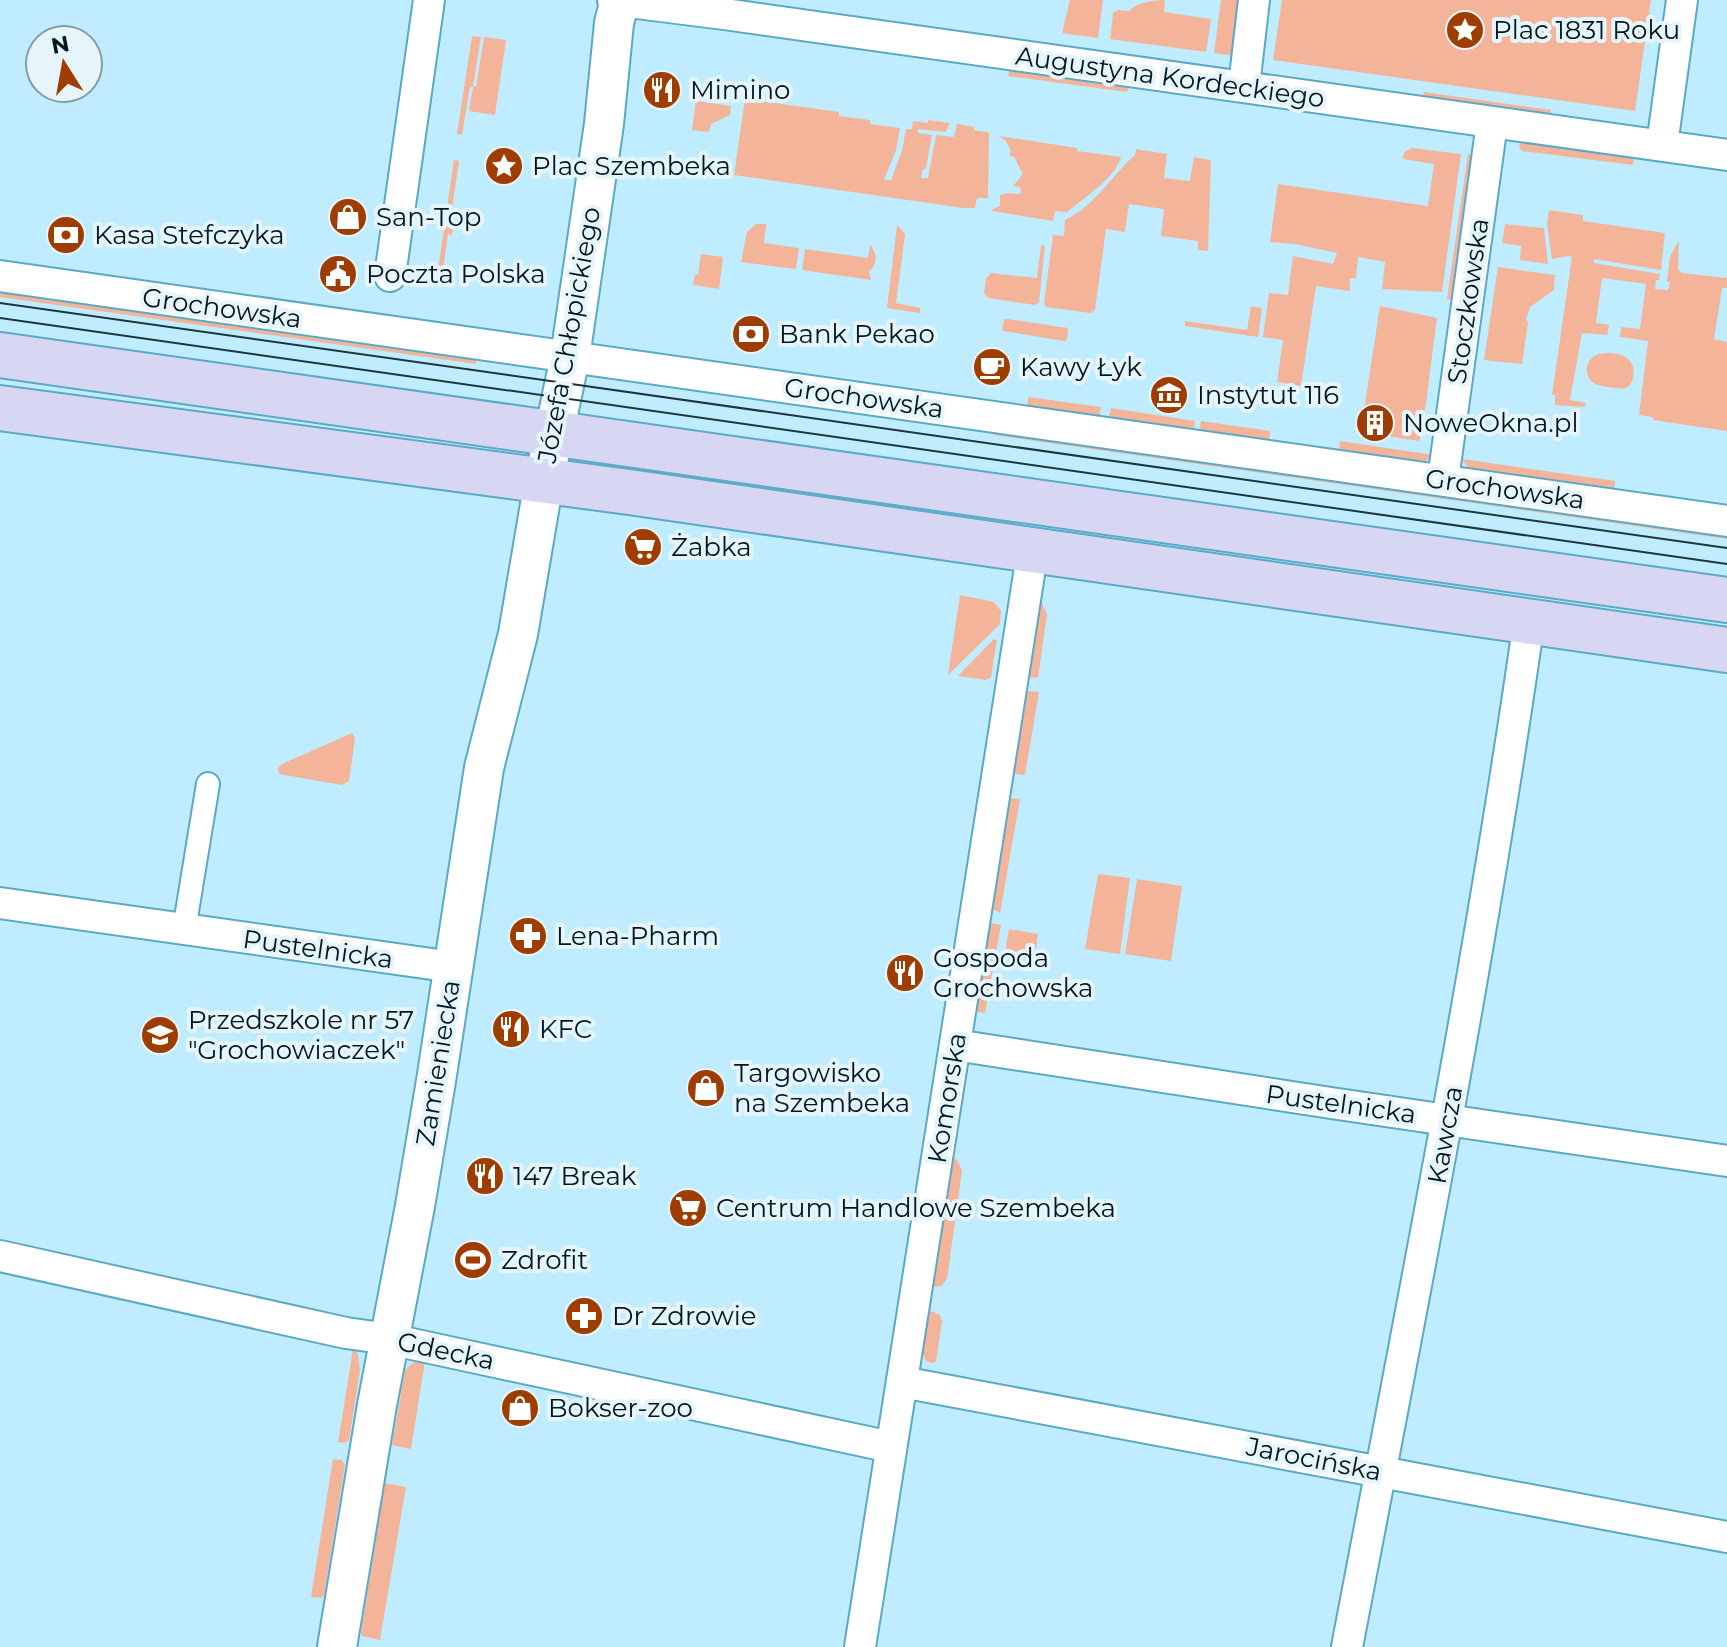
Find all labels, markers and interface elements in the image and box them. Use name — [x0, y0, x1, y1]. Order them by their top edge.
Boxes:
place icon: Plac 1831 Roku — [1444, 9, 1486, 51]
place label: Plac 1831 Roku — [1493, 14, 1680, 46]
north arrow — [24, 24, 104, 104]
text: N — [49, 30, 72, 60]
street label: Augustyna Kordeckiego — [1013, 39, 1327, 115]
restaurant icon: Mimino — [641, 69, 683, 111]
place label: Mimino — [690, 74, 790, 106]
place icon: Plac Szembeka — [483, 145, 525, 187]
place label: Plac Szembeka — [532, 150, 731, 182]
shop icon: San-Top — [327, 196, 369, 238]
place label: San-Top — [376, 201, 481, 233]
street label: Józefa Chłopickiego — [531, 204, 607, 467]
bank icon: Kasa Stefczyka — [45, 214, 87, 256]
street label: Stoczkowska — [1441, 216, 1495, 386]
place label: Kasa Stefczyka — [94, 219, 285, 251]
public building icon: Poczta Polska — [317, 253, 359, 295]
place label: Poczta Polska — [366, 258, 546, 290]
street label: Grochowska — [140, 281, 304, 335]
bank icon: Bank Pekao — [730, 313, 772, 355]
place label: Bank Pekao — [779, 318, 935, 350]
cafe icon: Kawy Łyk — [971, 346, 1013, 388]
place label: Kawy Łyk — [1020, 351, 1142, 383]
street label: Grochowska — [782, 371, 946, 425]
museum icon: Instytut 116 — [1148, 374, 1190, 416]
place label: Instytut 116 — [1197, 379, 1339, 411]
building icon: NoweOkna.pl — [1354, 402, 1396, 444]
place label: NoweOkna.pl — [1403, 407, 1578, 439]
street label: Grochowska — [1423, 462, 1587, 516]
supermarket icon: Żabka — [622, 526, 664, 568]
place label: Żabka — [671, 531, 752, 563]
pharmacy icon: Lena-Pharm — [507, 915, 549, 957]
place label: Lena-Pharm — [556, 920, 719, 952]
street label: Pustelnicka — [241, 923, 395, 975]
place label: Gospoda Grochowska — [933, 942, 1093, 1004]
restaurant icon: Gospoda Grochowska — [884, 952, 926, 994]
street label: Zamieniecka — [409, 978, 467, 1148]
place label: Przedszkole nr 57 "Grochowiaczek" — [188, 1004, 414, 1066]
restaurant icon: KFC — [490, 1008, 532, 1050]
place label: KFC — [539, 1013, 592, 1045]
school or university icon: Przedszkole nr 57 "Grochowiaczek" — [139, 1014, 181, 1056]
street label: Komorska — [921, 1030, 973, 1166]
place label: Targowisko na Szembeka — [734, 1057, 910, 1119]
shop icon: Targowisko na Szembeka — [685, 1067, 727, 1109]
street label: Pustelnicka — [1264, 1078, 1418, 1130]
street label: Kawcza — [1421, 1084, 1469, 1186]
restaurant icon: 147 Break — [464, 1155, 506, 1197]
place label: 147 Break — [513, 1160, 637, 1192]
supermarket icon: Centrum Handlowe Szembeka — [667, 1187, 709, 1229]
place label: Centrum Handlowe Szembeka — [716, 1192, 1116, 1224]
sports icon: Zdrofit — [452, 1239, 494, 1281]
place label: Zdrofit — [501, 1244, 588, 1276]
pharmacy icon: Dr Zdrowie — [563, 1295, 605, 1337]
place label: Dr Zdrowie — [612, 1300, 756, 1332]
street label: Gdecka — [394, 1325, 498, 1377]
shop icon: Bokser-zoo — [499, 1387, 541, 1429]
place label: Bokser-zoo — [548, 1392, 693, 1424]
street label: Jarocińska — [1243, 1430, 1384, 1488]

